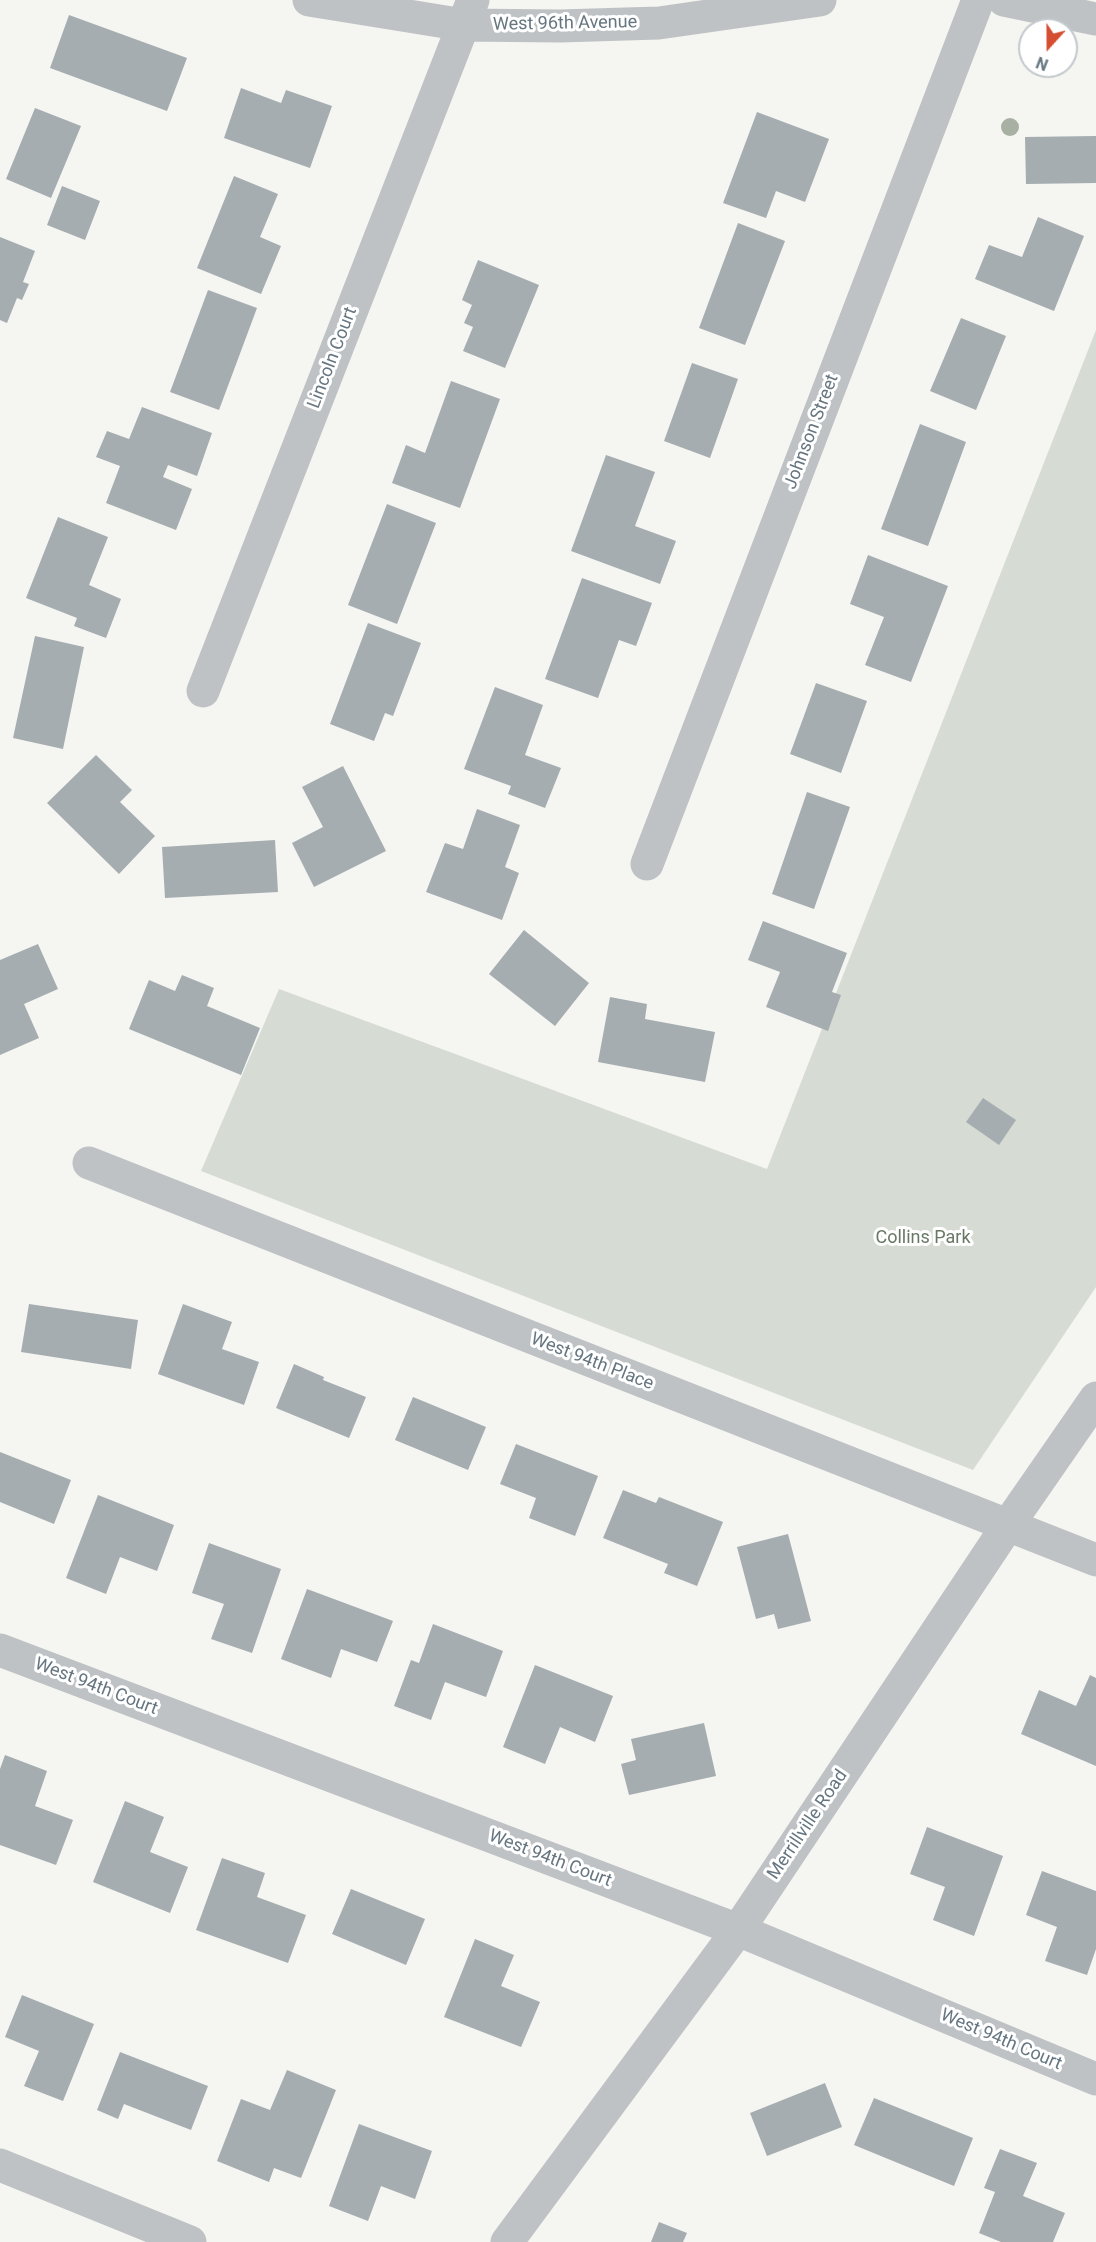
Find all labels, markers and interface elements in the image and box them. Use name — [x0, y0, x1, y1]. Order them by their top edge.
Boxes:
street label: West 96th Avenue — [493, 12, 637, 36]
north arrow — [1018, 18, 1078, 78]
text: N — [1033, 53, 1051, 74]
street label: Lincoln Court — [304, 304, 362, 412]
street label: Johnson Street — [780, 371, 844, 493]
park label: Collins Park — [875, 1227, 971, 1249]
street label: West 94th Place — [528, 1329, 656, 1395]
street label: West 94th Court — [32, 1654, 160, 1720]
street label: Merrillville Road — [763, 1766, 853, 1884]
street label: West 94th Court — [486, 1826, 614, 1892]
street label: West 94th Court — [937, 2005, 1065, 2075]

